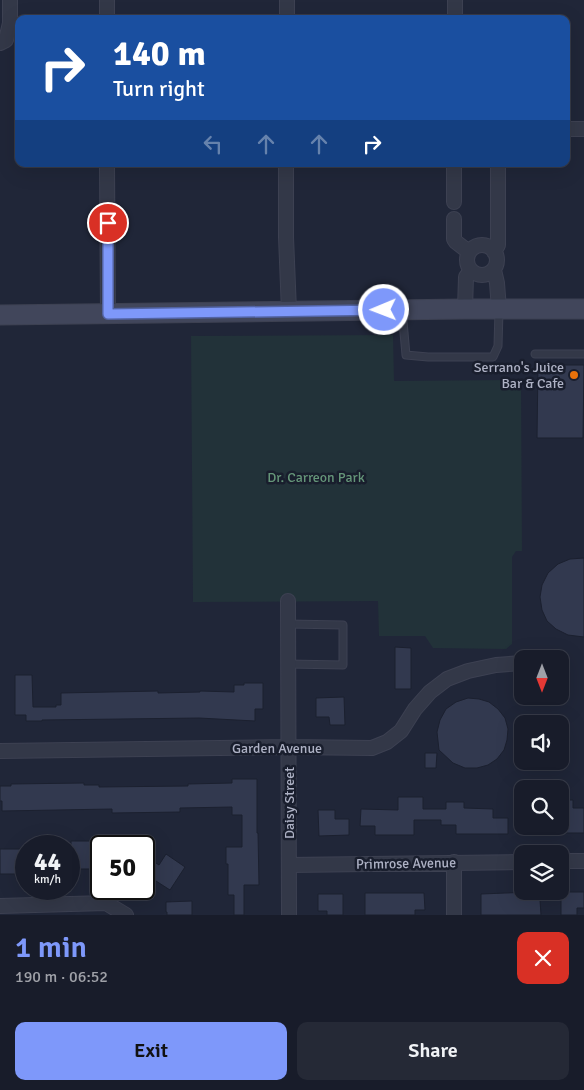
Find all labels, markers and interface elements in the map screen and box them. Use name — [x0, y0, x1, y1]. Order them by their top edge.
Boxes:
text: 140 m — [113, 32, 206, 75]
icon: right — [30, 35, 95, 100]
text: Turn right — [113, 75, 205, 102]
icon: left — [199, 130, 227, 158]
icon: ahead — [252, 130, 280, 158]
icon: ahead — [305, 130, 333, 158]
icon: right — [358, 130, 386, 158]
pin — [87, 202, 129, 244]
icon: arrive — [94, 209, 122, 237]
position arrow — [357, 283, 409, 335]
place label: Serrano's Juice Bar & Cafe — [474, 359, 564, 392]
marker: Serrano's Juice Bar & Cafe — [568, 369, 580, 381]
park label: Dr. Carreon Park — [267, 469, 365, 486]
north arrow — [514, 650, 569, 705]
map controls — [514, 650, 569, 900]
button: sound — [514, 715, 569, 770]
street label: Garden Avenue — [232, 740, 322, 757]
street label: Daisy Street — [281, 767, 298, 839]
button: search — [514, 780, 569, 835]
speed limit sign: 50 — [90, 835, 155, 900]
button: layers — [514, 845, 569, 900]
text: 44 — [34, 846, 61, 877]
street label: Primrose Avenue — [356, 854, 456, 873]
text: km/h — [34, 872, 61, 887]
text: 1 min — [15, 929, 87, 966]
button: close — [517, 932, 569, 984]
text: 190 m · 06:52 — [15, 967, 108, 987]
button: Exit — [15, 1022, 287, 1080]
button: Share — [297, 1022, 569, 1080]

